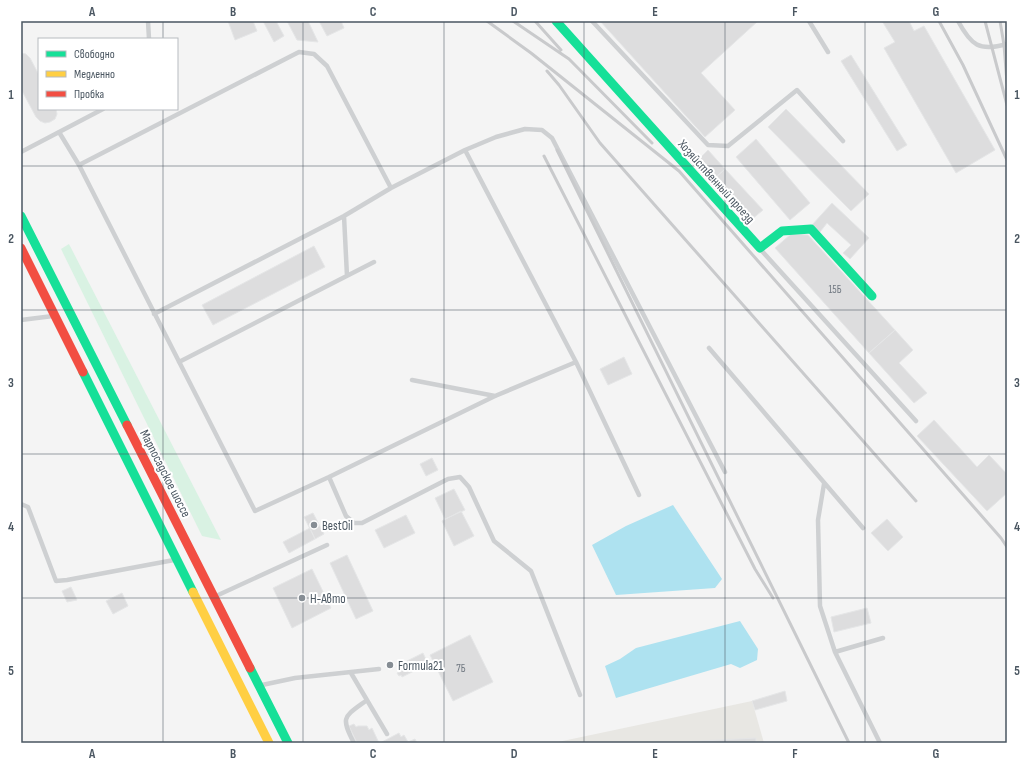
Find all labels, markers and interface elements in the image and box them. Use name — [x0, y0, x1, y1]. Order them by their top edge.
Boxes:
text: A — [88, 4, 96, 20]
text: B — [230, 4, 236, 20]
text: C — [370, 4, 377, 20]
text: D — [511, 4, 518, 20]
text: E — [652, 4, 658, 20]
text: F — [792, 4, 798, 20]
text: G — [933, 4, 940, 20]
legend — [38, 38, 178, 110]
text: Свободно — [74, 47, 115, 62]
text: Медленно — [74, 67, 115, 82]
text: 1 — [8, 87, 14, 103]
text: Пробка — [74, 87, 105, 102]
text: 1 — [1014, 87, 1020, 103]
street label: Хозяйственный проезд — [674, 136, 758, 227]
text: 2 — [8, 231, 14, 247]
text: 2 — [1014, 231, 1020, 247]
house number: 15Б — [828, 283, 842, 296]
text: 3 — [8, 375, 14, 391]
text: 3 — [1014, 375, 1020, 391]
street label: Марпосадское шоссе — [136, 427, 194, 520]
place label: BestOil — [322, 518, 353, 534]
text: 4 — [8, 519, 14, 535]
text: 4 — [1014, 519, 1020, 535]
marker: BestOil — [309, 520, 319, 530]
place label: Н-Авто — [310, 591, 346, 607]
marker: Н-Авто — [297, 593, 307, 603]
place label: Formula21 — [398, 658, 443, 674]
marker: Formula21 — [385, 660, 395, 670]
house number: 7Б — [456, 662, 466, 675]
text: 5 — [8, 663, 14, 679]
text: 5 — [1014, 663, 1020, 679]
text: A — [88, 746, 96, 762]
text: B — [230, 746, 236, 762]
text: C — [370, 746, 377, 762]
text: D — [511, 746, 518, 762]
text: E — [652, 746, 658, 762]
text: F — [792, 746, 798, 762]
text: G — [933, 746, 940, 762]

